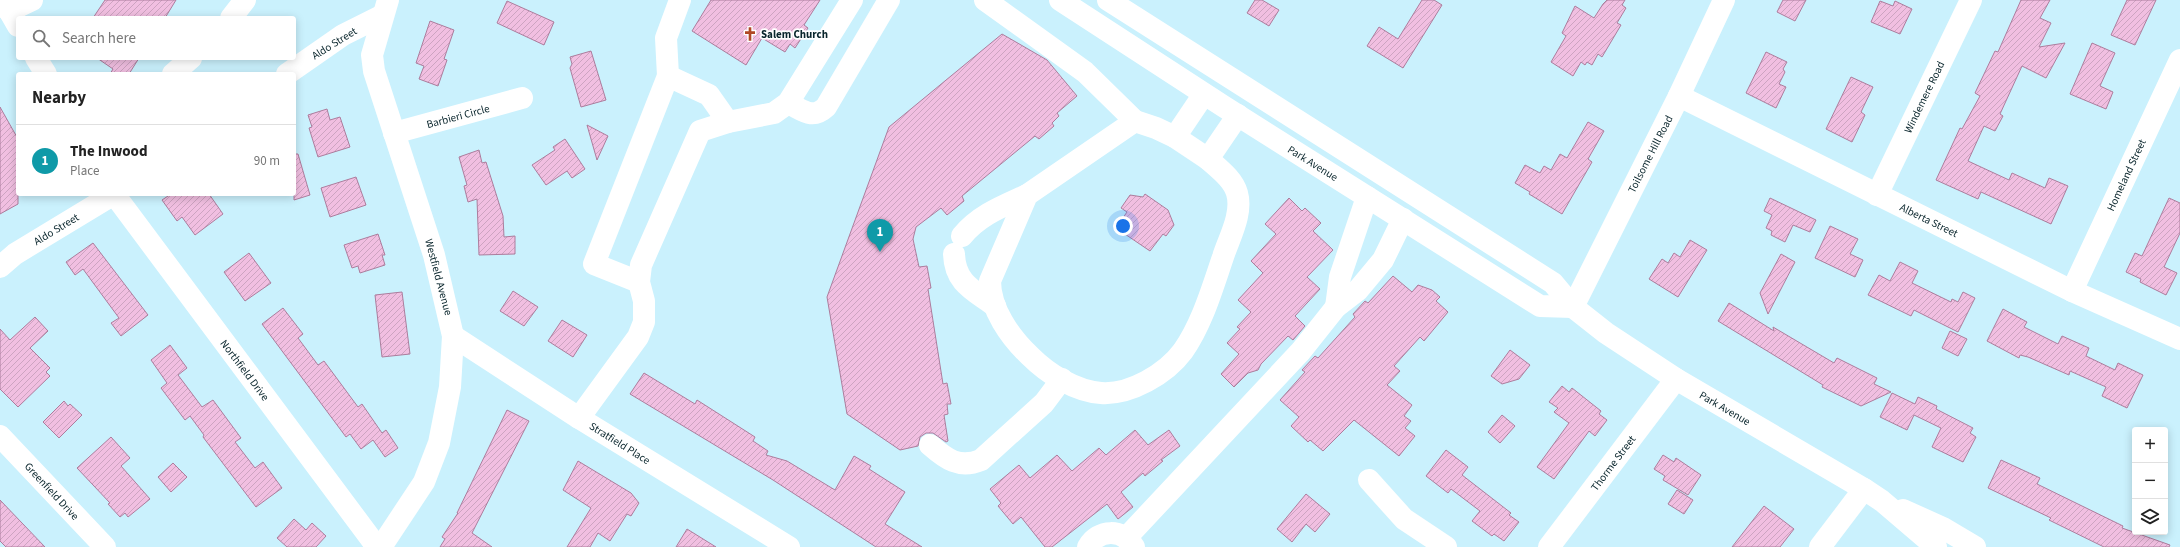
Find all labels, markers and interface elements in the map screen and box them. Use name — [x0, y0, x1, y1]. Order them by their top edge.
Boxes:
search box — [16, 16, 296, 60]
street label: Aldo Street — [309, 24, 360, 63]
church icon: Salem Church — [742, 26, 758, 42]
icon: search — [30, 27, 52, 49]
place label: Salem Church — [761, 27, 828, 42]
text: Search here — [62, 28, 136, 49]
street label: Windemere Road — [1901, 59, 1948, 136]
text: Nearby — [32, 86, 86, 110]
street label: Barbieri Circle — [425, 101, 492, 132]
street label: Toilsome Hill Road — [1624, 113, 1676, 196]
street label: Homeland Street — [2103, 136, 2150, 214]
text: The Inwood — [70, 141, 148, 162]
street label: Park Avenue — [1285, 142, 1341, 185]
text: 1 — [42, 152, 48, 170]
text: 90 m — [254, 152, 280, 170]
text: Place — [70, 162, 99, 180]
street label: Alberta Street — [1897, 200, 1961, 241]
street label: Aldo Street — [31, 210, 82, 249]
your location — [1113, 216, 1133, 236]
pin: 1 — [867, 219, 893, 252]
street label: Westfield Avenue — [421, 237, 456, 318]
street label: Northfield Drive — [217, 337, 273, 404]
street label: Park Avenue — [1696, 388, 1754, 429]
street label: Stratfield Place — [586, 419, 654, 468]
map controls — [2132, 427, 2168, 535]
button: + — [2132, 427, 2168, 463]
street label: Thorme Street — [1588, 432, 1639, 494]
street label: Greenfield Drive — [21, 459, 83, 524]
button: − — [2132, 463, 2168, 499]
button: layers — [2132, 499, 2168, 535]

